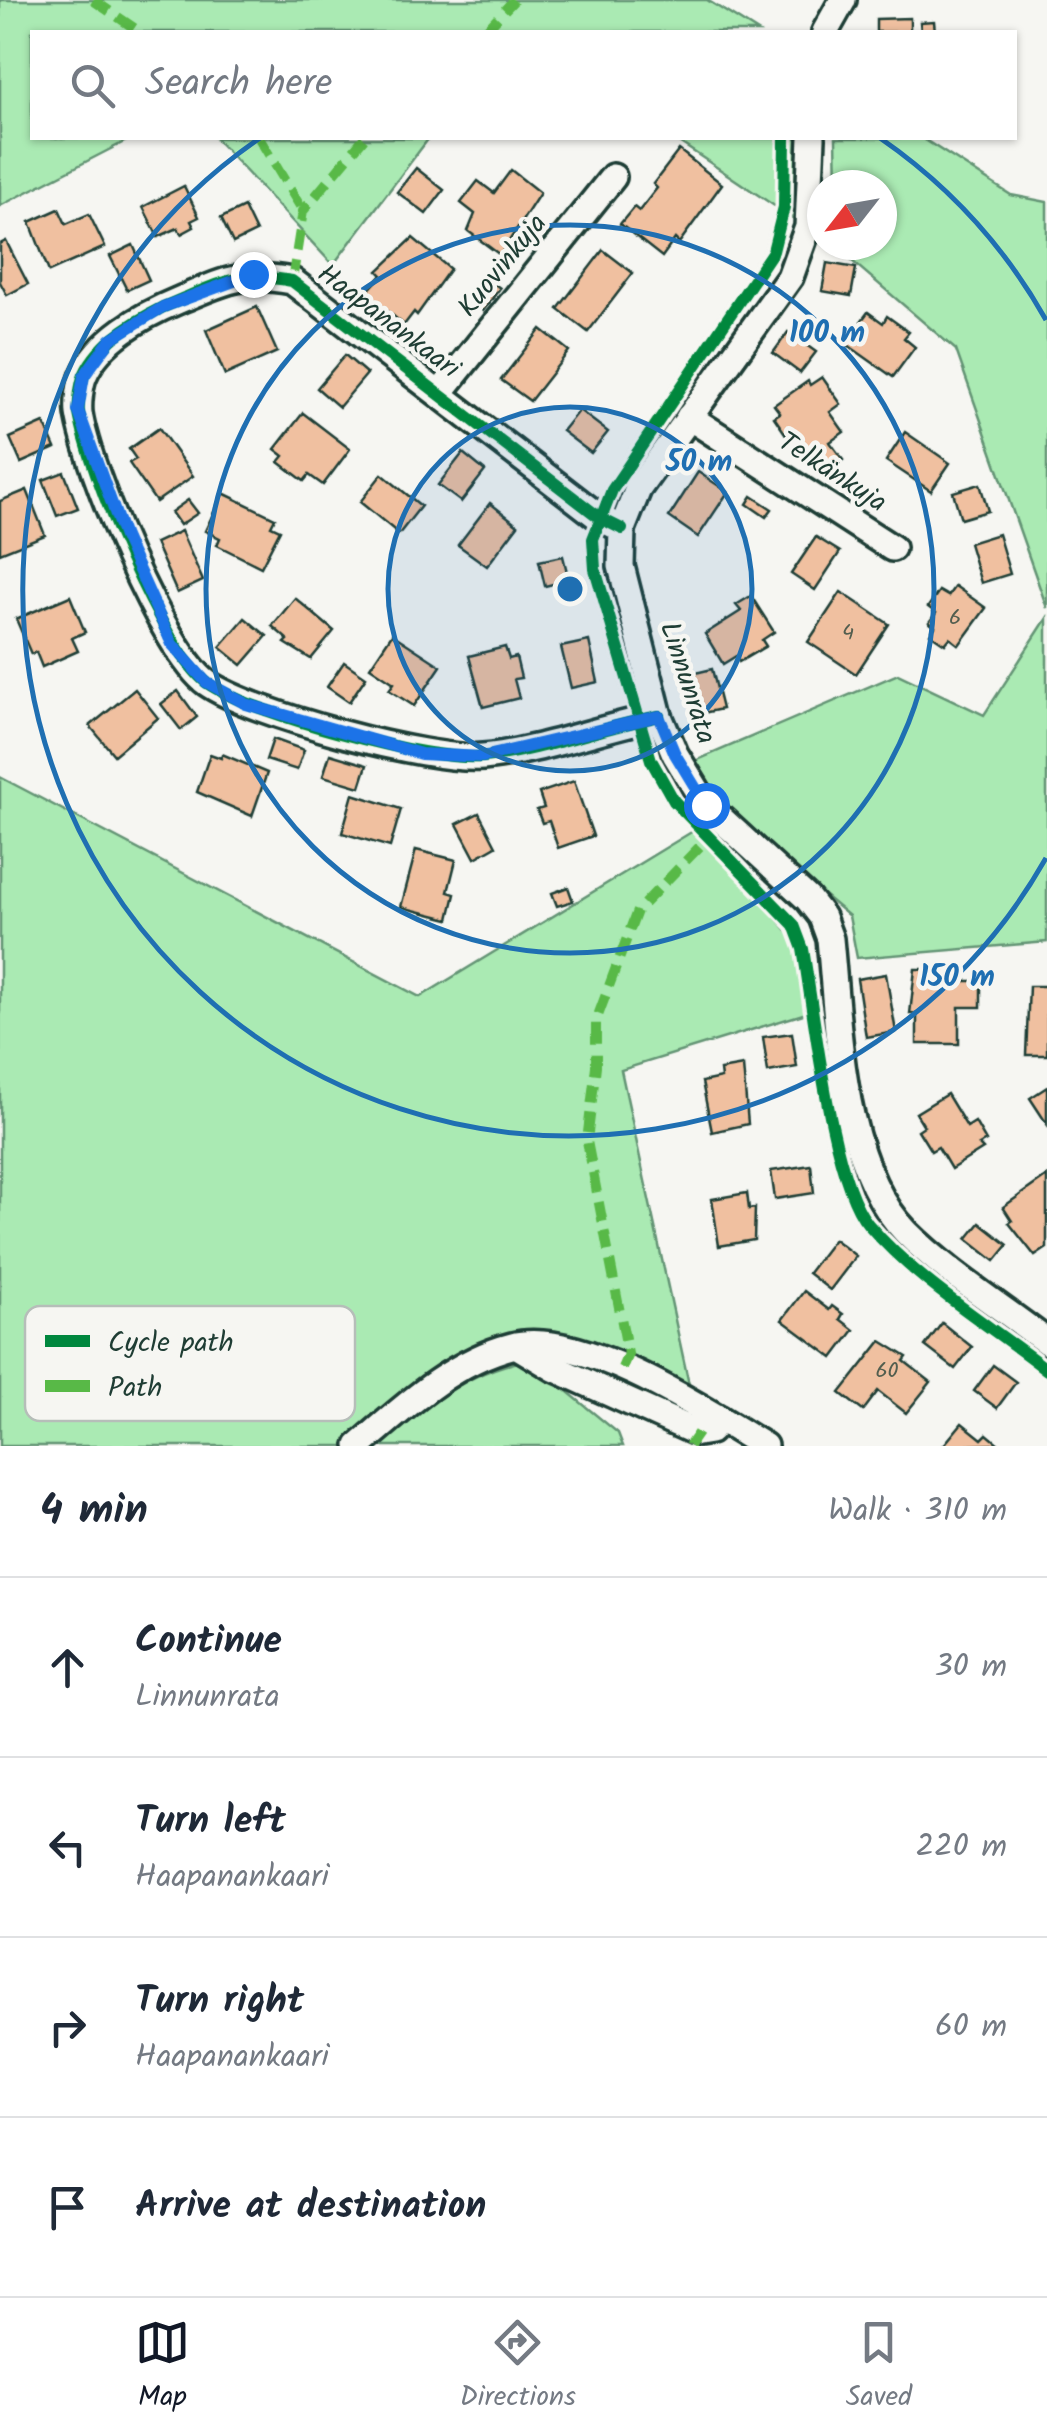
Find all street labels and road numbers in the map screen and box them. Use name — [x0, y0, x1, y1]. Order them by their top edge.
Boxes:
street label: Kuovinkuja — [447, 204, 559, 328]
street label: Haapanankaari — [307, 253, 470, 392]
street label: Telkänkuja — [768, 421, 896, 525]
street label: Linnunrata — [646, 616, 728, 750]

